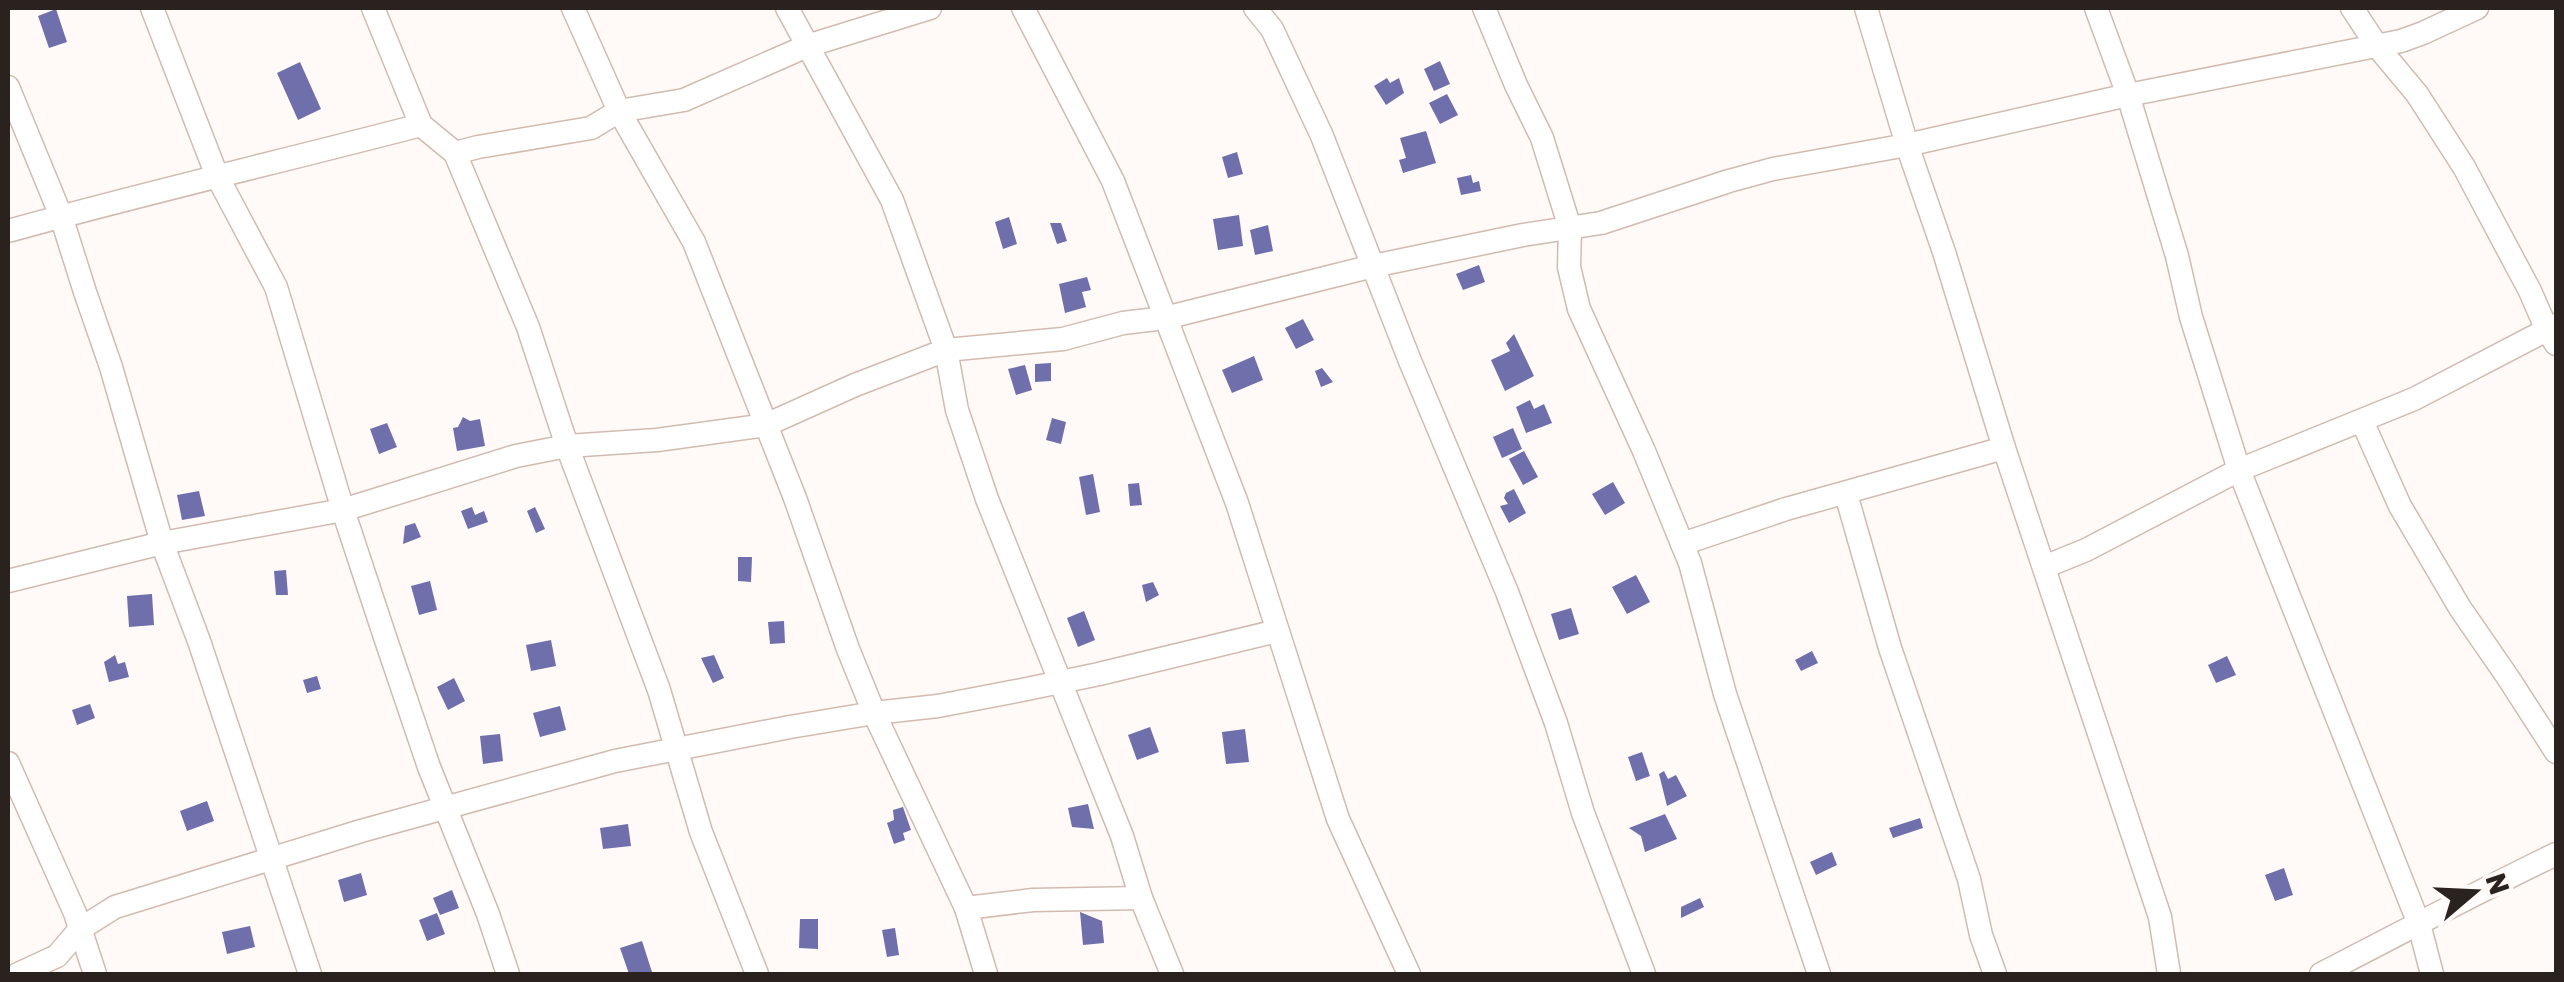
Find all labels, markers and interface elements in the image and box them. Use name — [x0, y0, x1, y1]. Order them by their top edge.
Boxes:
north arrow — [2424, 842, 2524, 942]
text: N — [2478, 869, 2516, 899]

